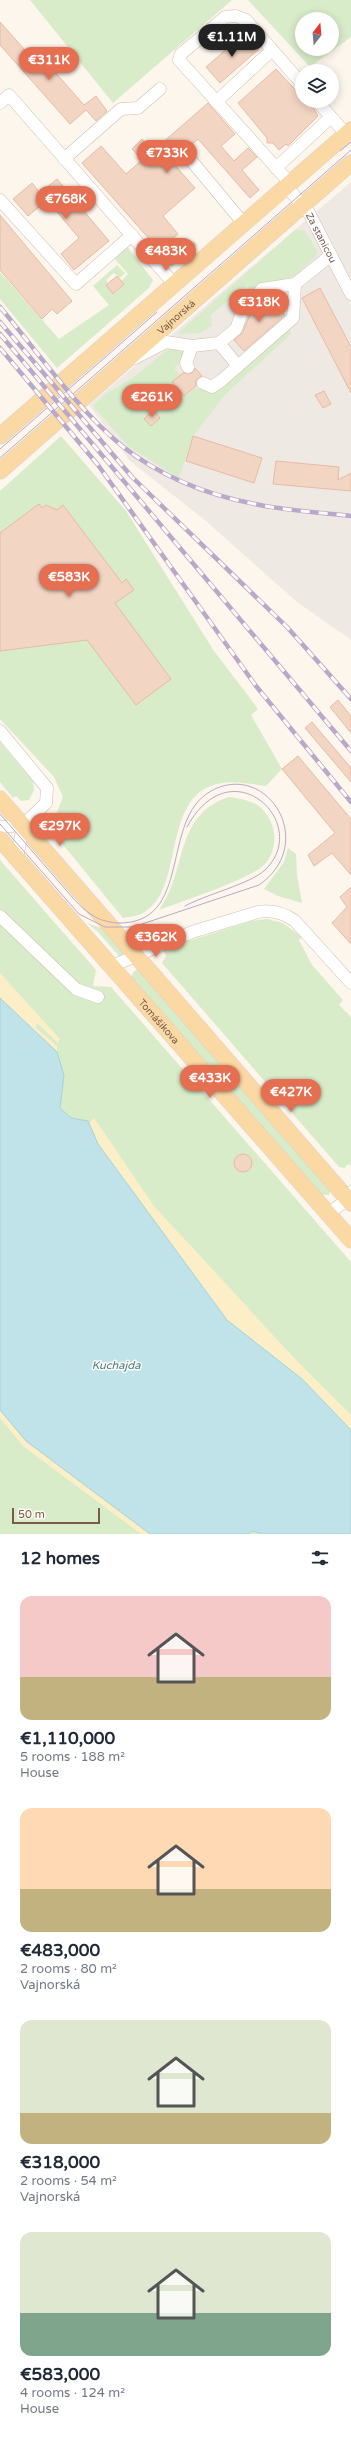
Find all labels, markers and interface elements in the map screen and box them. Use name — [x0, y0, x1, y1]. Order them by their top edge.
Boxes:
north arrow — [295, 12, 339, 56]
map controls — [295, 12, 339, 108]
pin: €1.11M — [199, 24, 265, 58]
text: €1.11M — [207, 29, 257, 45]
pin: €311K — [21, 47, 77, 81]
text: €311K — [28, 52, 70, 68]
button: layers — [295, 64, 339, 108]
pin: €733K — [139, 140, 195, 174]
text: €733K — [146, 145, 188, 161]
pin: €768K — [38, 186, 94, 220]
text: €768K — [45, 191, 87, 207]
street label: Za stanicou — [303, 211, 339, 265]
pin: €483K — [138, 238, 194, 272]
text: €483K — [145, 243, 187, 259]
pin: €318K — [231, 289, 287, 323]
text: €318K — [238, 294, 280, 310]
street label: Vajnorská — [155, 298, 198, 337]
pin: €261K — [124, 384, 180, 418]
text: €261K — [131, 389, 173, 405]
pin: €583K — [41, 564, 97, 598]
text: €583K — [48, 569, 90, 585]
pin: €297K — [32, 813, 88, 847]
text: €297K — [39, 818, 81, 834]
pin: €362K — [128, 924, 184, 958]
text: €362K — [135, 929, 177, 945]
street label: Tomášikova — [136, 997, 182, 1047]
pin: €433K — [182, 1065, 238, 1099]
text: €433K — [189, 1070, 231, 1086]
pin: €427K — [263, 1079, 319, 1113]
text: €427K — [270, 1084, 312, 1100]
water label: Kuchajda — [92, 1359, 141, 1372]
scale bar — [12, 1506, 100, 1525]
text: 50 m — [18, 1508, 45, 1521]
icon: filters — [309, 1547, 331, 1569]
text: 12 homes — [20, 1548, 100, 1569]
icon: home — [140, 1622, 212, 1694]
text: €1,110,000 — [20, 1728, 115, 1749]
text: 5 rooms · 188 m² — [20, 1749, 125, 1765]
text: House — [20, 1765, 59, 1781]
icon: home — [140, 1834, 212, 1906]
text: €483,000 — [20, 1940, 100, 1961]
text: 2 rooms · 80 m² — [20, 1961, 117, 1977]
text: Vajnorská — [20, 1977, 80, 1993]
icon: home — [140, 2046, 212, 2118]
text: €318,000 — [20, 2152, 100, 2173]
text: 2 rooms · 54 m² — [20, 2173, 117, 2189]
text: Vajnorská — [20, 2189, 80, 2205]
icon: home — [140, 2258, 212, 2330]
text: €583,000 — [20, 2364, 100, 2385]
text: 4 rooms · 124 m² — [20, 2385, 125, 2401]
text: House — [20, 2401, 59, 2417]

